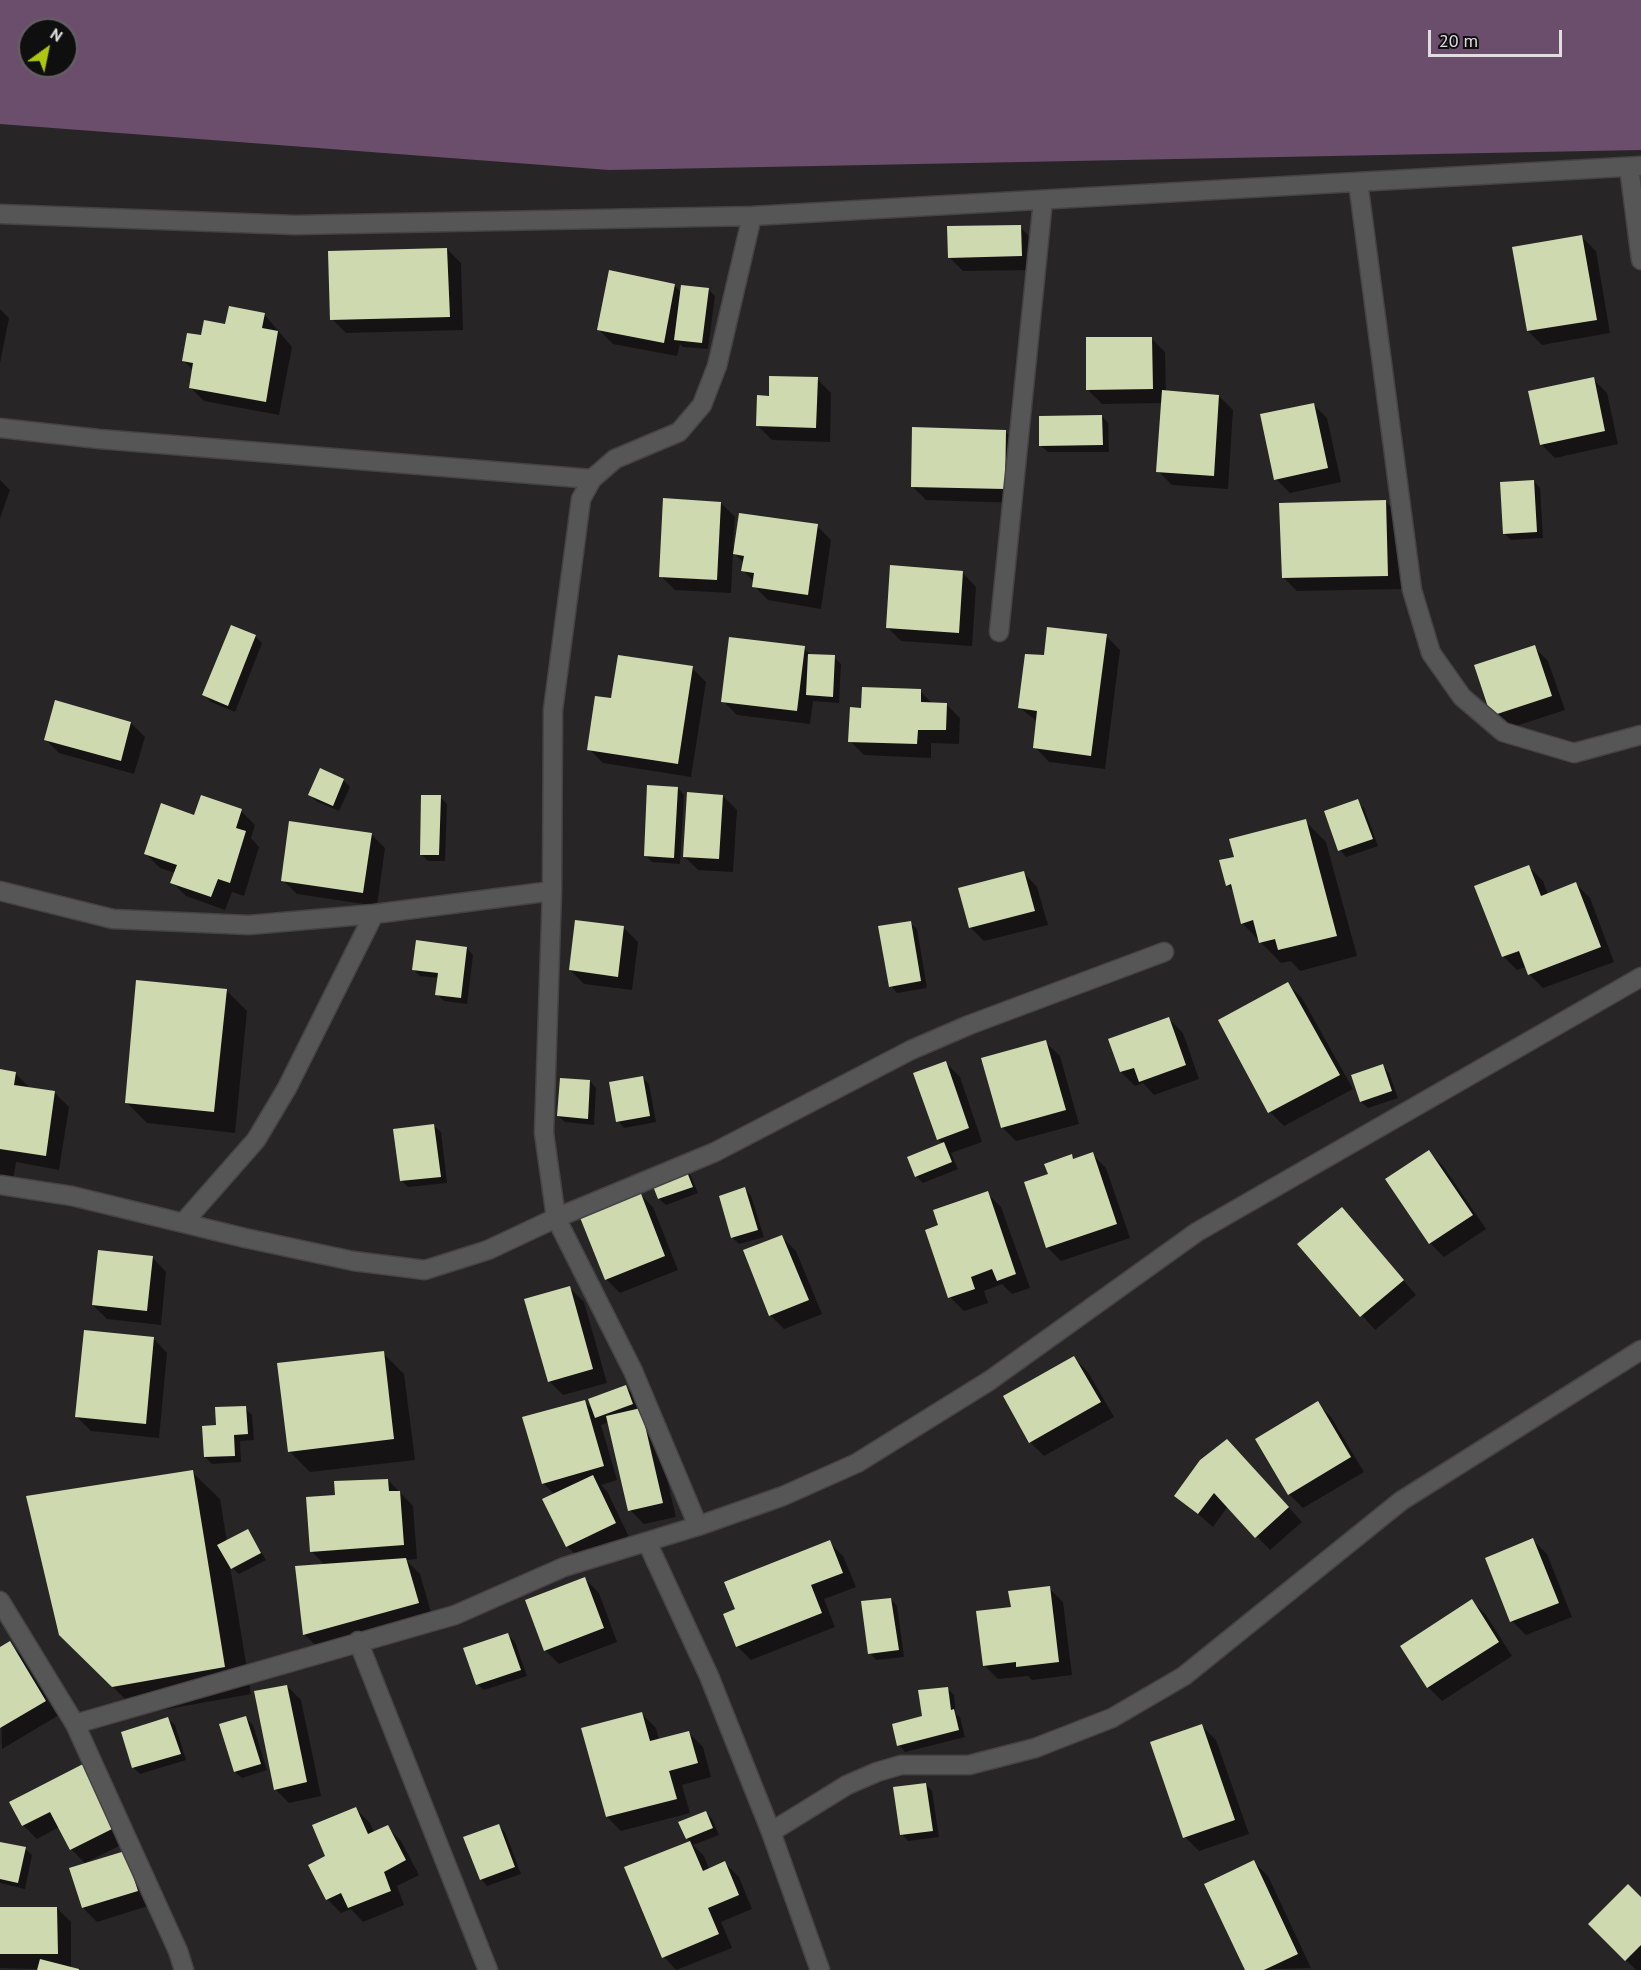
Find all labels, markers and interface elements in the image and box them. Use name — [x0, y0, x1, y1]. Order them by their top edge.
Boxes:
north arrow — [18, 18, 78, 78]
scale bar — [1431, 18, 1564, 56]
text: N — [47, 23, 67, 46]
text: 20 m — [1439, 29, 1478, 52]

